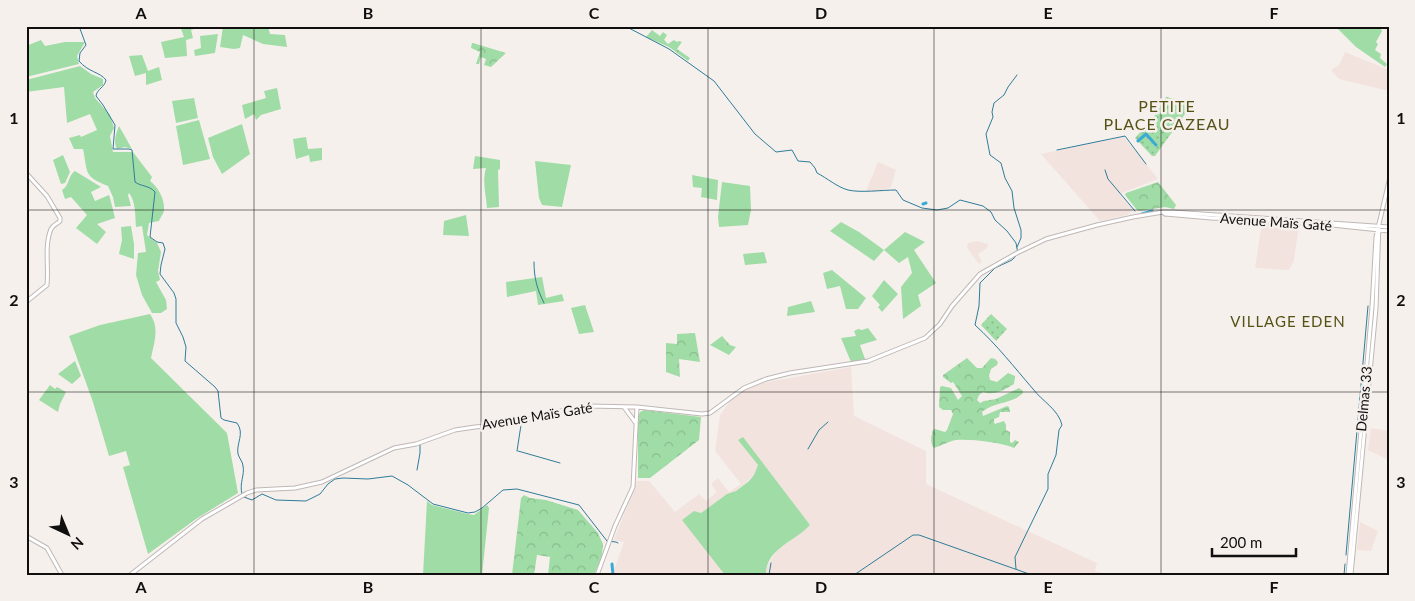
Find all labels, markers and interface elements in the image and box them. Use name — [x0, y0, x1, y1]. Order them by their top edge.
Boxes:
text: A — [134, 3, 147, 22]
text: B — [363, 3, 373, 22]
text: C — [589, 3, 600, 22]
text: D — [815, 3, 827, 22]
text: E — [1043, 3, 1053, 22]
text: F — [1269, 3, 1279, 22]
district label: PETITE PLACE CAZEAU — [1103, 96, 1231, 133]
text: 1 — [9, 108, 19, 127]
text: 1 — [1396, 108, 1406, 127]
street label: Avenue Maïs Gaté — [1220, 209, 1333, 234]
text: 2 — [9, 290, 19, 309]
text: 2 — [1396, 290, 1406, 309]
district label: VILLAGE EDEN — [1230, 312, 1346, 330]
street label: Delmas 33 — [1352, 366, 1375, 432]
street label: Avenue Maïs Gaté — [480, 398, 594, 433]
text: 3 — [9, 472, 19, 491]
text: 3 — [1396, 472, 1406, 491]
north arrow — [42, 508, 92, 558]
scale bar — [1212, 526, 1296, 558]
text: 200 m — [1220, 533, 1262, 551]
text: N — [68, 534, 87, 554]
text: A — [134, 577, 147, 596]
text: B — [363, 577, 373, 596]
text: C — [589, 577, 600, 596]
text: D — [815, 577, 827, 596]
text: E — [1043, 577, 1053, 596]
text: F — [1269, 577, 1279, 596]

